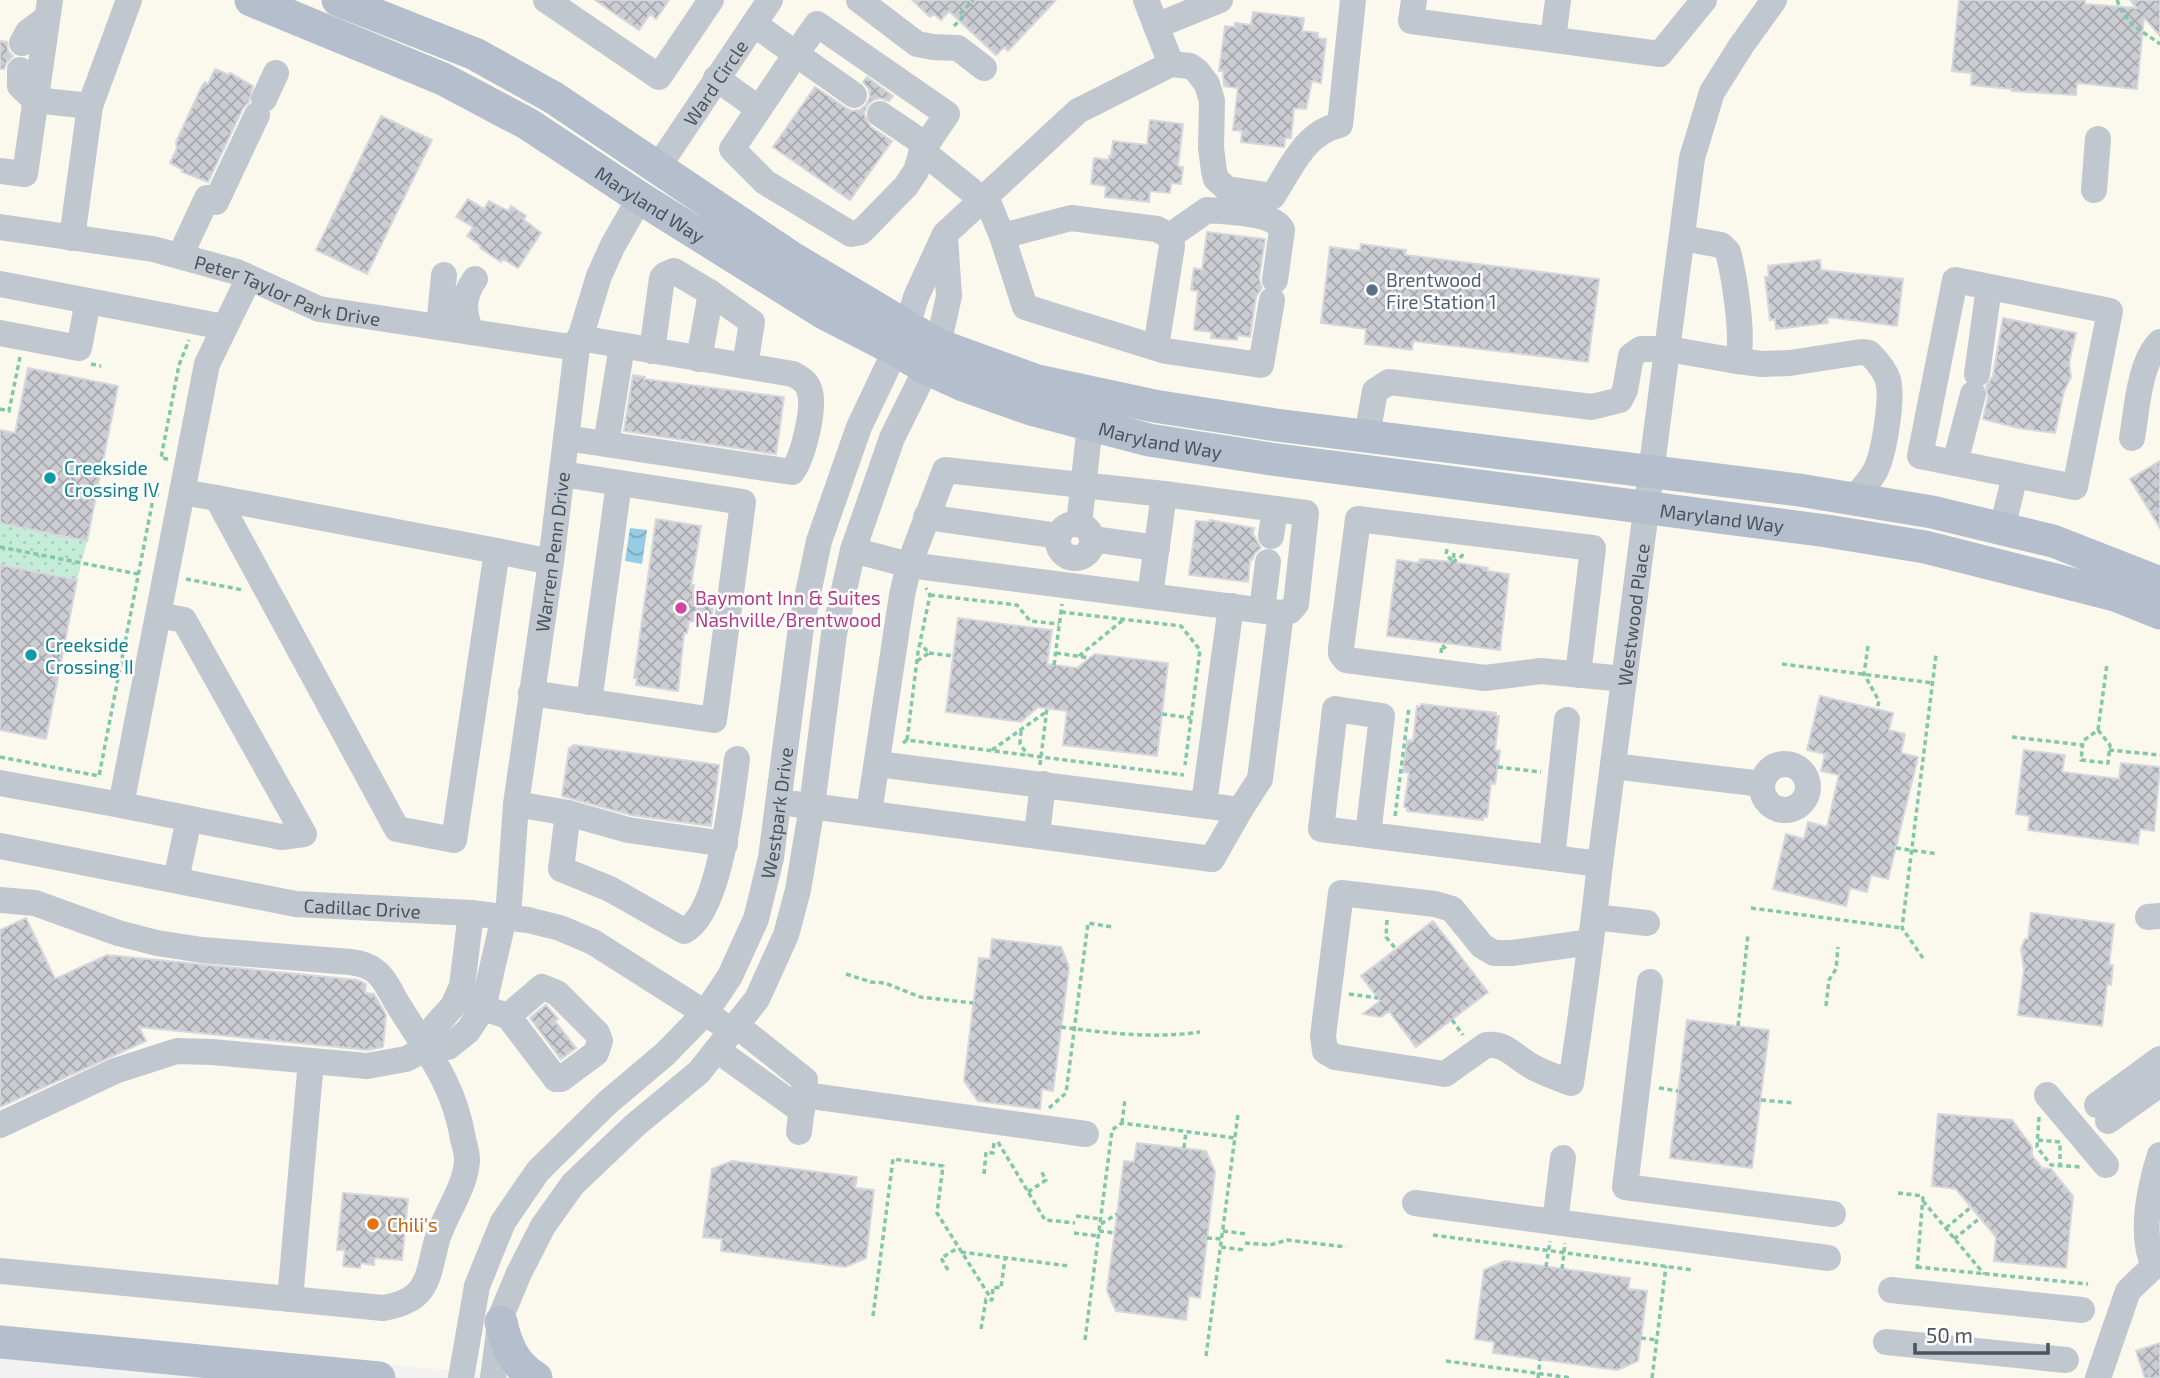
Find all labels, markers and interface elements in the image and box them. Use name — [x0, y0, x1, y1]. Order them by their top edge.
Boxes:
street label: Ward Circle — [678, 35, 752, 130]
street label: Maryland Way — [591, 161, 709, 247]
street label: Peter Taylor Park Drive — [192, 249, 382, 330]
place label: Brentwood Fire Station 1 — [1386, 268, 1497, 313]
marker: Brentwood Fire Station 1 — [1364, 282, 1380, 298]
street label: Maryland Way — [1096, 416, 1224, 463]
place label: Creekside Crossing IV — [64, 456, 160, 501]
marker: Creekside Crossing IV — [42, 470, 58, 486]
street label: Warren Penn Drive — [530, 470, 573, 633]
street label: Maryland Way — [1658, 498, 1786, 537]
street label: Westwood Place — [1612, 542, 1653, 687]
place label: Baymont Inn & Suites Nashville/Brentwood — [695, 586, 881, 631]
marker: Baymont Inn & Suites Nashville/Brentwood — [673, 600, 689, 616]
place label: Creekside Crossing II — [45, 633, 134, 678]
marker: Creekside Crossing II — [23, 647, 39, 663]
street label: Westpark Drive — [755, 746, 797, 881]
street label: Cadillac Drive — [303, 893, 421, 922]
place label: Chili's — [387, 1213, 438, 1236]
marker: Chili's — [365, 1216, 381, 1232]
scale bar — [1915, 1312, 2048, 1356]
text: 50 m — [1926, 1322, 1973, 1347]

